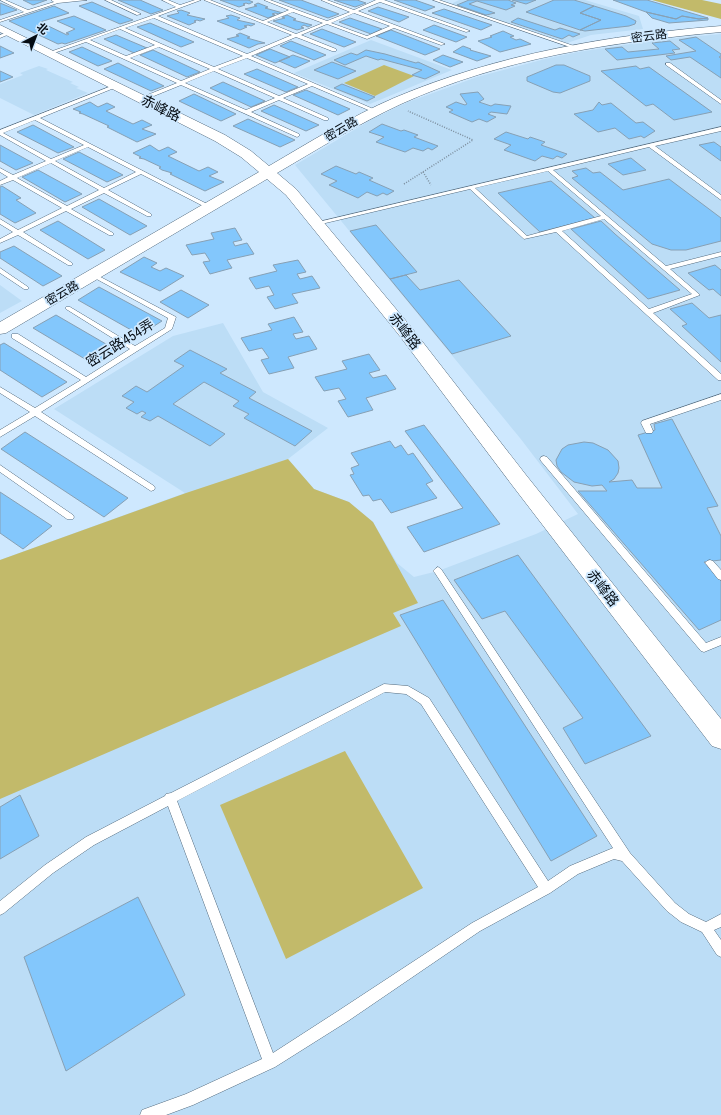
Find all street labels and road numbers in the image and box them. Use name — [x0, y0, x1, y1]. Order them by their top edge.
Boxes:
street label: 密云路 — [630, 27, 668, 45]
street label: 赤峰路 — [139, 92, 183, 124]
street label: 密云路 — [322, 114, 360, 144]
street label: 密云路 — [43, 278, 81, 308]
street label: 赤峰路 — [386, 310, 424, 352]
street label: 密云路454弄 — [83, 316, 157, 370]
street label: 赤峰路 — [584, 567, 622, 609]

